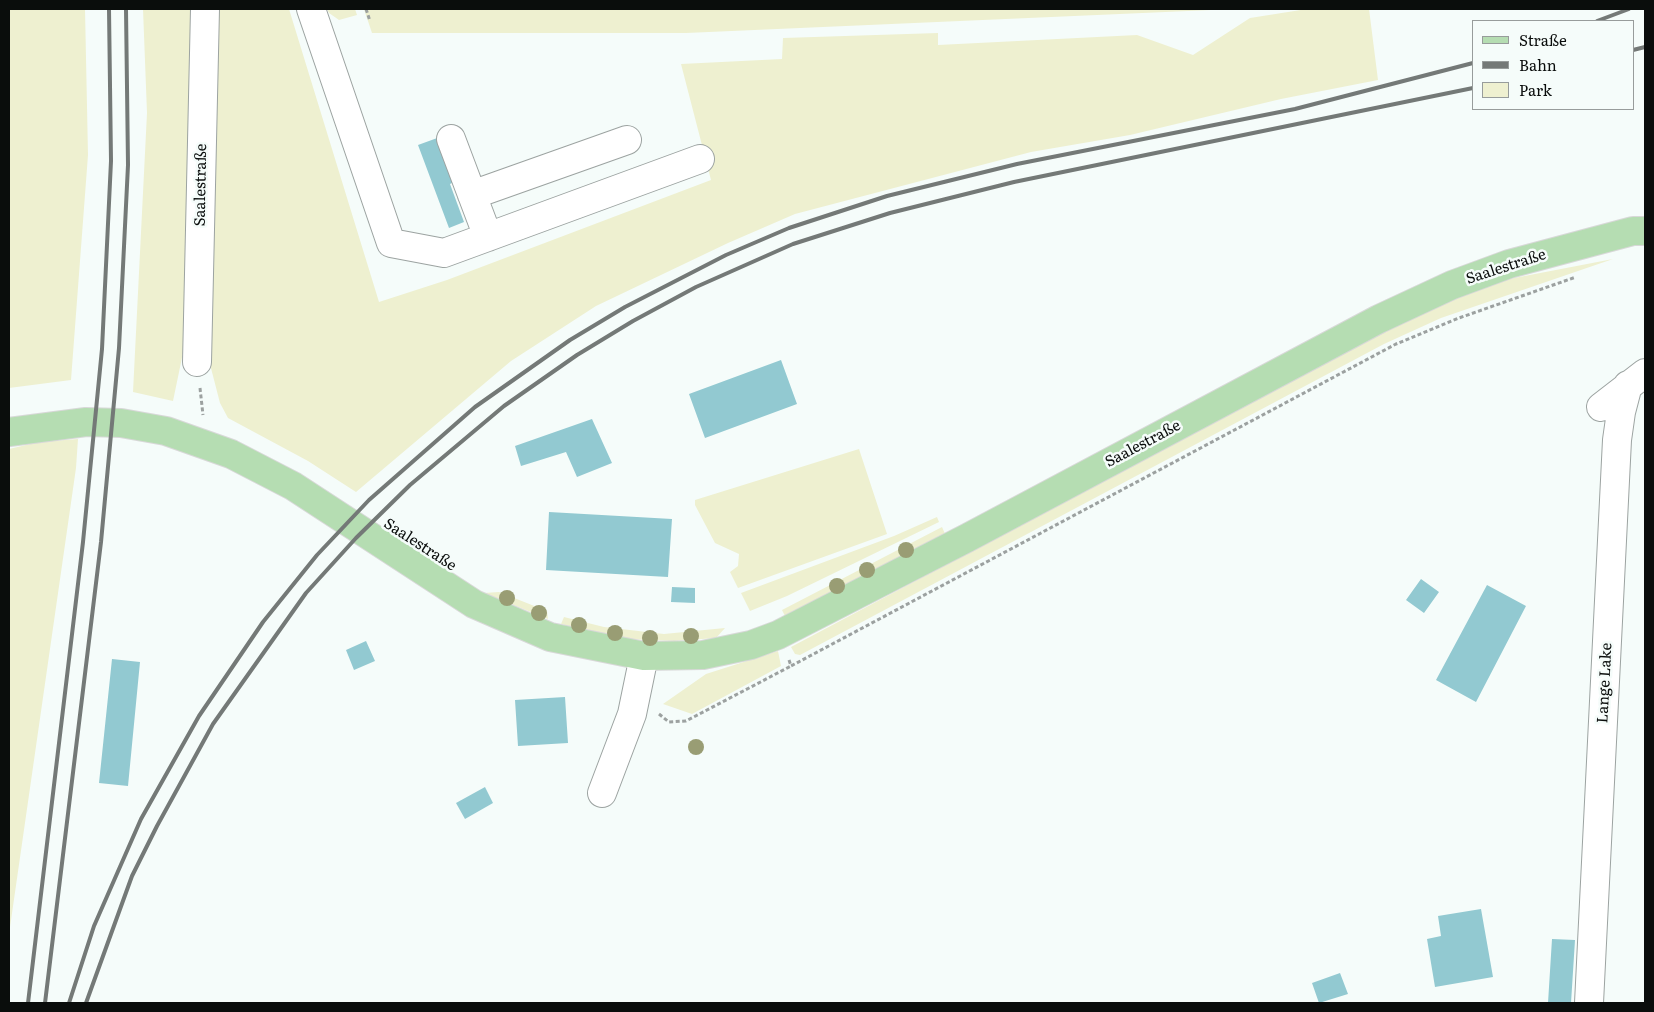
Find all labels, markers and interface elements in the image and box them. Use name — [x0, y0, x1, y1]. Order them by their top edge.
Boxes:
legend — [1472, 20, 1634, 110]
text: Straße — [1519, 28, 1567, 51]
text: Bahn — [1519, 53, 1557, 76]
text: Park — [1519, 78, 1552, 101]
street label: Saalestraße — [191, 143, 211, 227]
street label: Saalestraße — [1464, 246, 1548, 288]
street label: Saalestraße — [1102, 417, 1184, 471]
street label: Saalestraße — [380, 515, 460, 575]
street label: Lange Lake — [1594, 642, 1616, 724]

